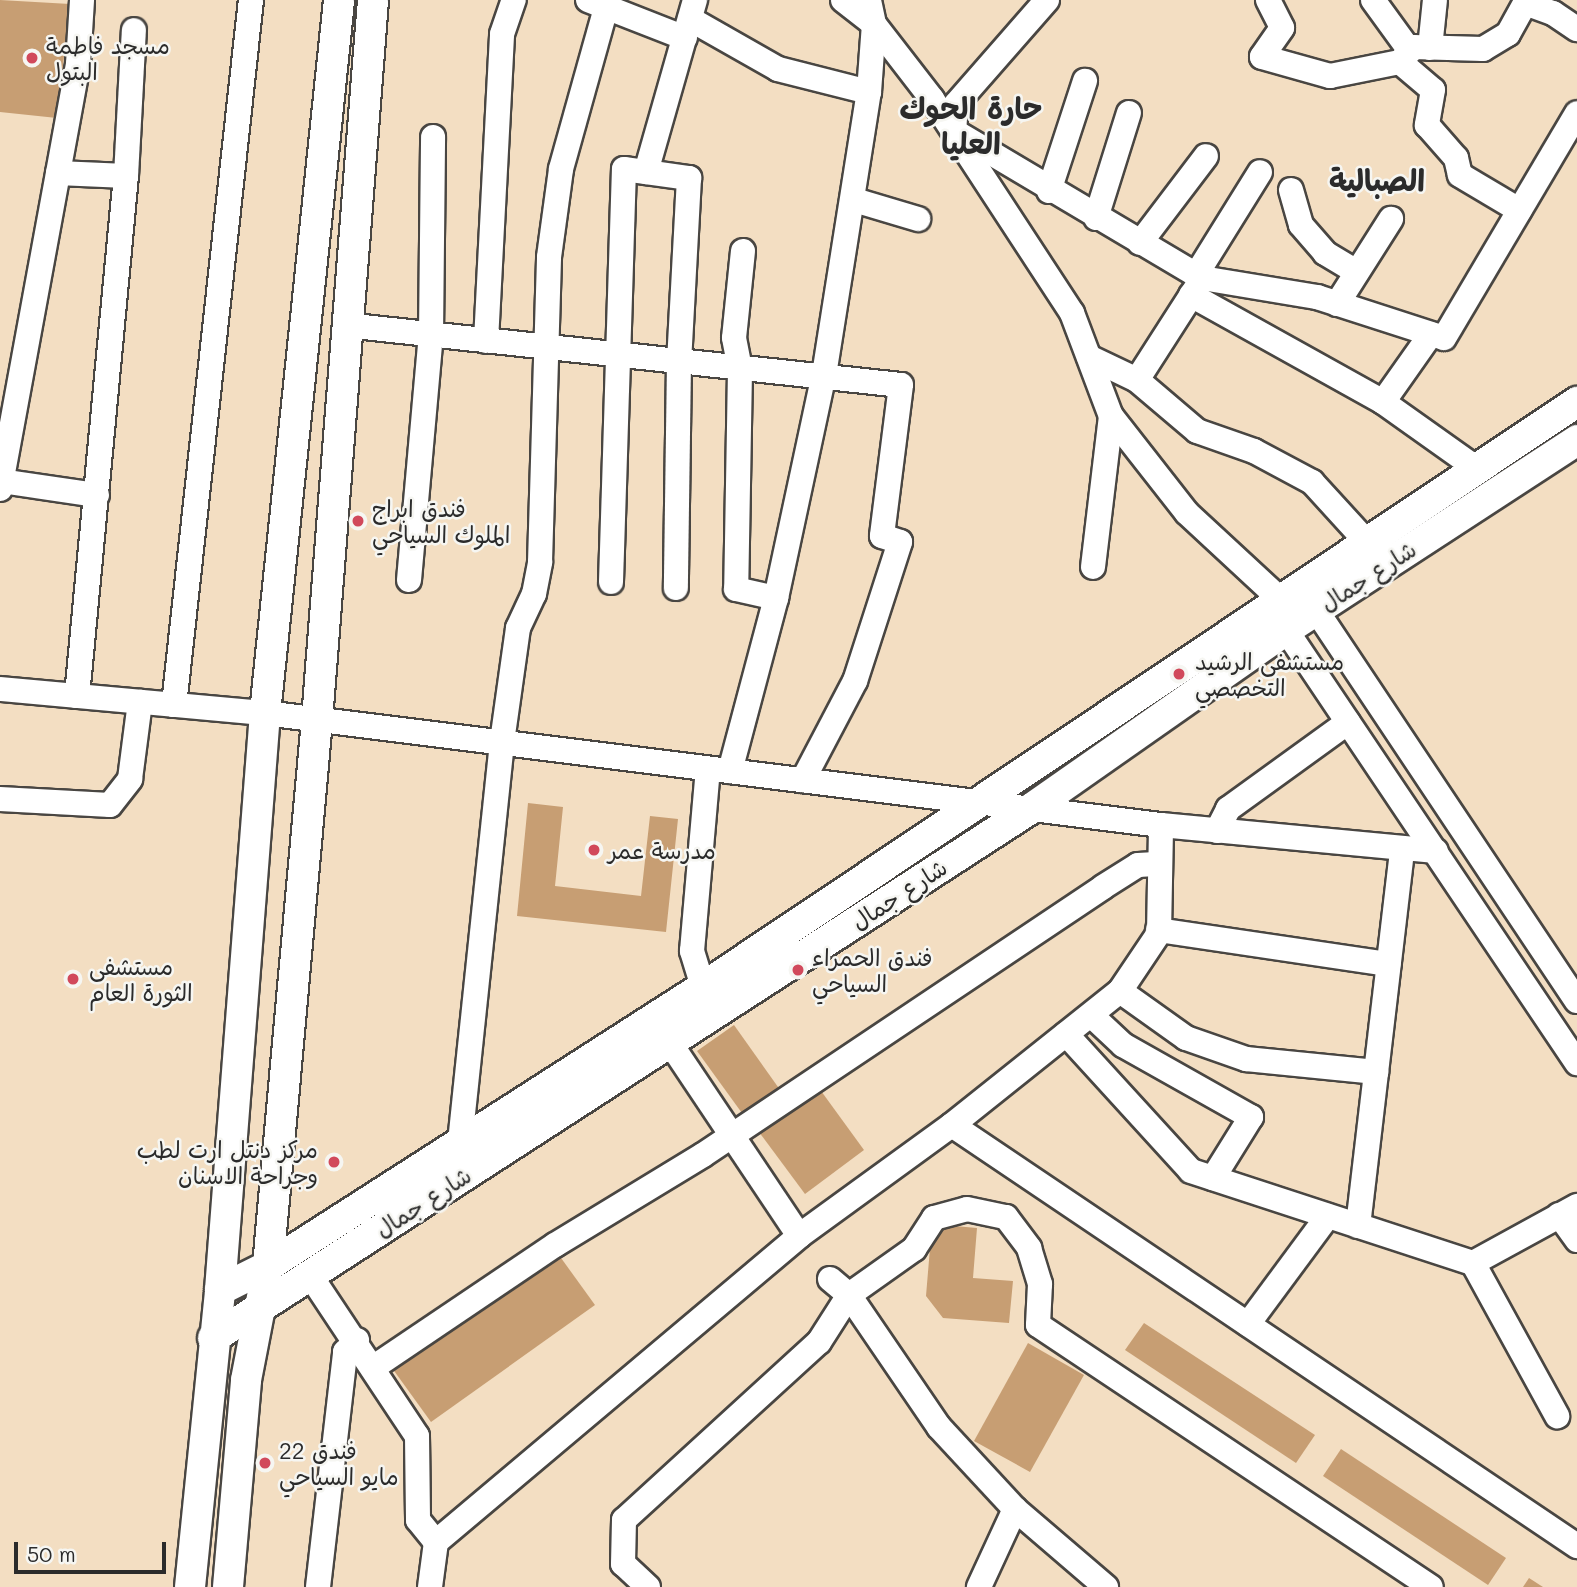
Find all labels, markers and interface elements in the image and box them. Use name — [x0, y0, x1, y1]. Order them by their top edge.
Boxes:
place label: مسجد فاطمة البتول — [46, 31, 170, 85]
marker: مسجد فاطمة البتول — [24, 50, 40, 66]
district label: حارة الحوك العليا — [899, 89, 1043, 160]
district label: الصبالية — [1329, 161, 1425, 197]
place label: فندق ابراج الملوك السياحي — [372, 494, 510, 548]
marker: فندق ابراج الملوك السياحي — [350, 513, 366, 529]
street label: شارع جمال — [1315, 535, 1421, 617]
place label: مستشفى الرشيد التخصصي — [1195, 647, 1344, 701]
marker: مستشفى الرشيد التخصصي — [1169, 664, 1189, 684]
place label: مدرسة عمر — [608, 836, 716, 864]
marker: مدرسة عمر — [586, 842, 602, 858]
street label: شارع جمال — [846, 853, 952, 935]
place label: فندق الحمراء السياحي — [812, 943, 933, 997]
place label: مستشفى الثورة العام — [89, 952, 193, 1006]
marker: فندق الحمراء السياحي — [790, 962, 806, 978]
marker: مستشفى الثورة العام — [63, 969, 83, 989]
place label: مركز دنتل ارت لطب وجراحة الاسنان — [137, 1135, 318, 1189]
marker: مركز دنتل ارت لطب وجراحة الاسنان — [324, 1152, 344, 1172]
street label: شارع جمال — [370, 1161, 476, 1243]
place label: فندق 22 مايو السياحي — [279, 1436, 399, 1490]
marker: فندق 22 مايو السياحي — [257, 1455, 273, 1471]
scale bar — [18, 1528, 170, 1572]
text: 50 m — [27, 1540, 76, 1567]

